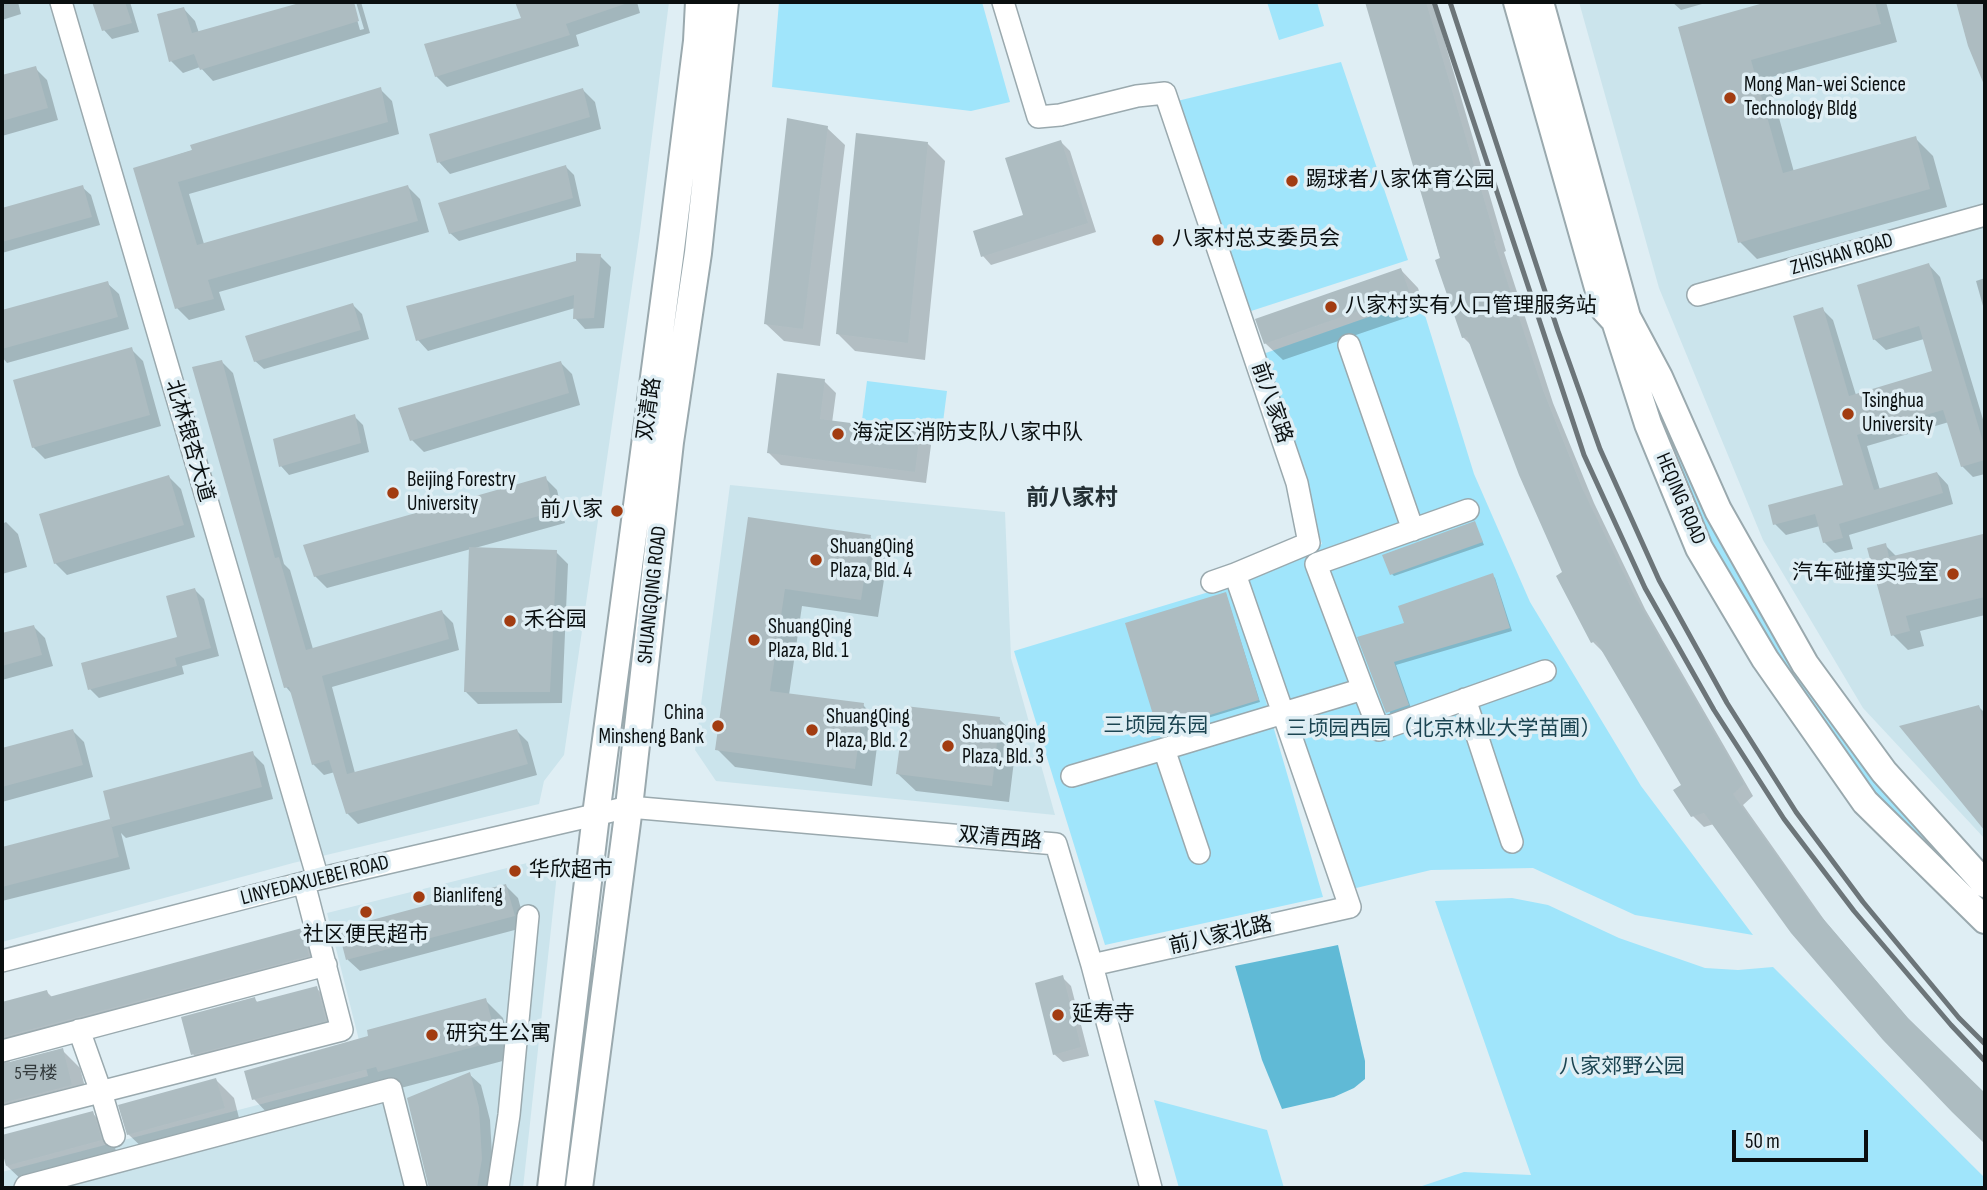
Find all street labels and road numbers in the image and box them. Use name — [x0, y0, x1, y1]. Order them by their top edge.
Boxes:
street label: ZHISHAN ROAD — [1788, 228, 1896, 282]
street label: 前八家路 — [1245, 359, 1297, 447]
street label: 双清路 — [633, 376, 667, 442]
street label: 北林银杏大道 — [160, 377, 218, 505]
street label: HEQING ROAD — [1649, 449, 1711, 549]
street label: SHUANGQING ROAD — [633, 525, 673, 665]
street label: 双清西路 — [957, 823, 1043, 855]
street label: LINYEDAXUEBEI ROAD — [238, 850, 392, 912]
street label: 前八家北路 — [1167, 912, 1275, 960]

